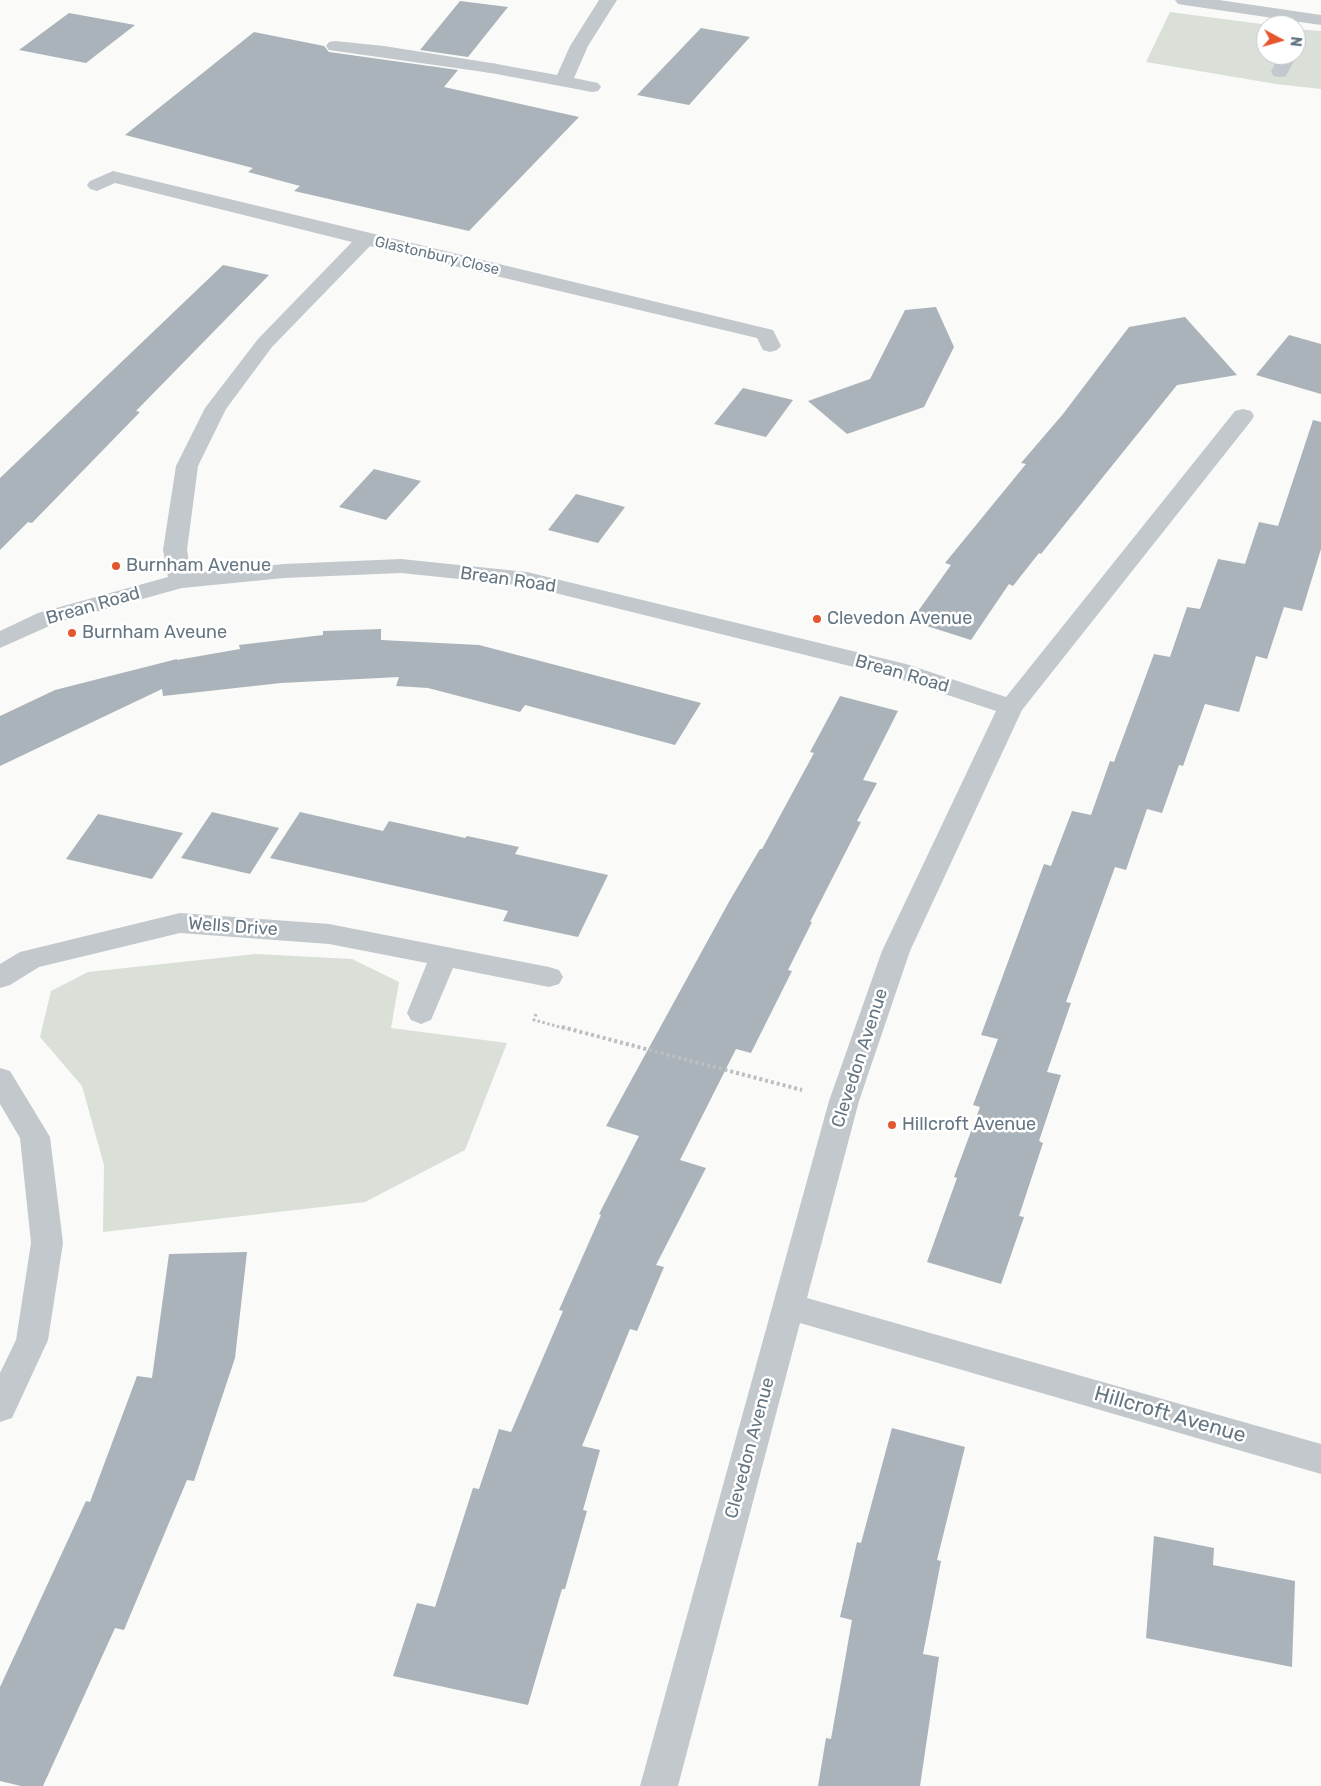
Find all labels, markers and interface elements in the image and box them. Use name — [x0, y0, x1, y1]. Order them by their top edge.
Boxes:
north arrow — [1256, 15, 1306, 65]
text: N — [1286, 36, 1304, 47]
street label: Glastonbury Close — [373, 233, 501, 279]
place label: Burnham Avenue — [126, 555, 271, 577]
marker: Burnham Avenue — [110, 560, 122, 572]
street label: Brean Road — [459, 563, 557, 597]
street label: Brean Road — [44, 582, 142, 630]
place label: Clevedon Avenue — [827, 608, 972, 630]
marker: Clevedon Avenue — [811, 613, 823, 625]
place label: Burnham Aveune — [82, 622, 227, 644]
marker: Burnham Aveune — [66, 627, 78, 639]
street label: Brean Road — [853, 650, 951, 698]
street label: Wells Drive — [187, 913, 279, 941]
street label: Clevedon Avenue — [827, 986, 893, 1130]
place label: Hillcroft Avenue — [902, 1114, 1036, 1136]
marker: Hillcroft Avenue — [886, 1119, 898, 1131]
street label: Clevedon Avenue — [721, 1375, 779, 1521]
street label: Hillcroft Avenue — [1091, 1381, 1249, 1449]

